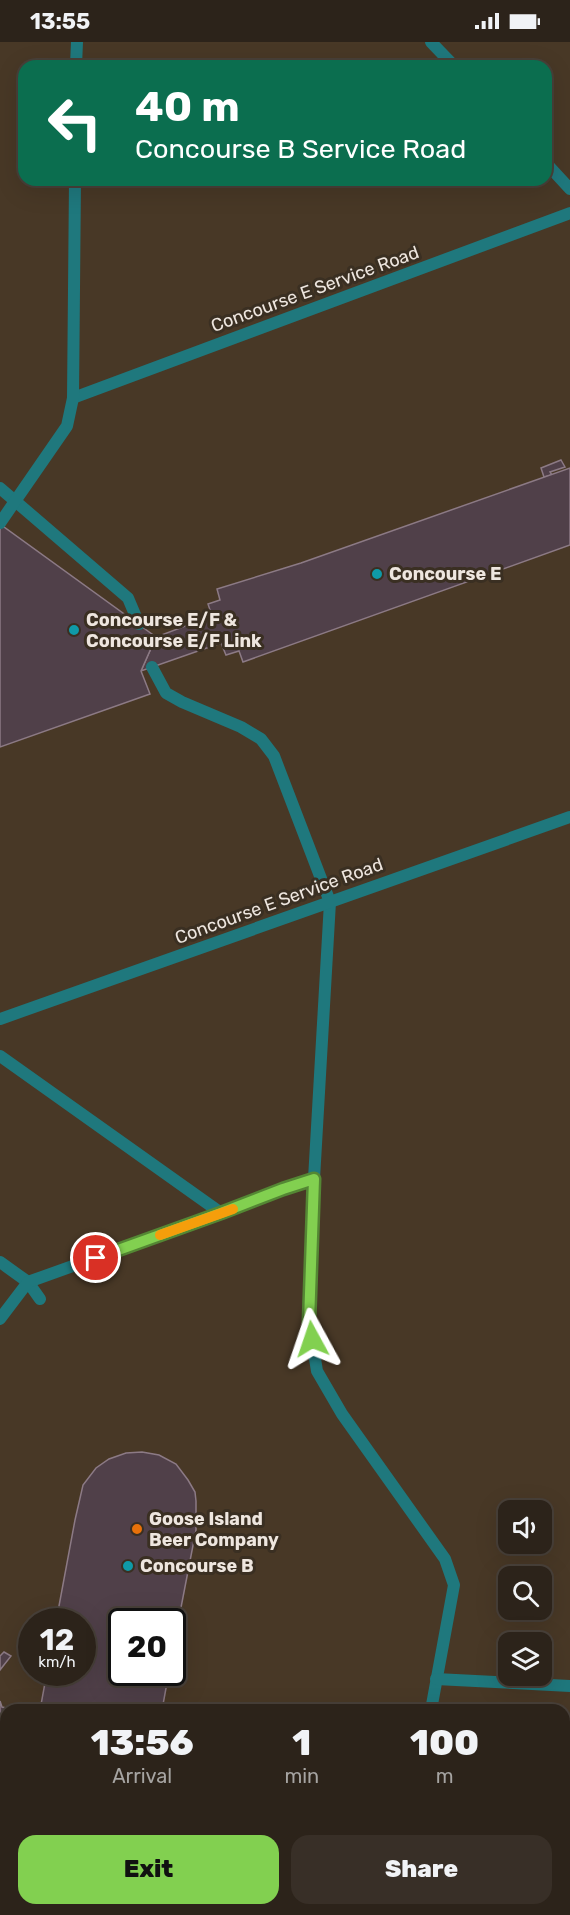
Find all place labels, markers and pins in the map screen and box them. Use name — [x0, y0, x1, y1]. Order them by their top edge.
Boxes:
place label: Concourse E — [389, 563, 502, 585]
marker: Concourse E — [370, 567, 384, 581]
place label: Concourse E/F & Concourse E/F Link — [86, 609, 262, 652]
marker: Concourse E/F & Concourse E/F Link — [67, 623, 81, 637]
pin — [70, 1232, 121, 1283]
place label: Goose Island Beer Company — [149, 1508, 279, 1551]
marker: Goose Island Beer Company — [130, 1522, 144, 1536]
place label: Concourse B — [140, 1555, 254, 1577]
marker: Concourse B — [121, 1559, 135, 1573]

